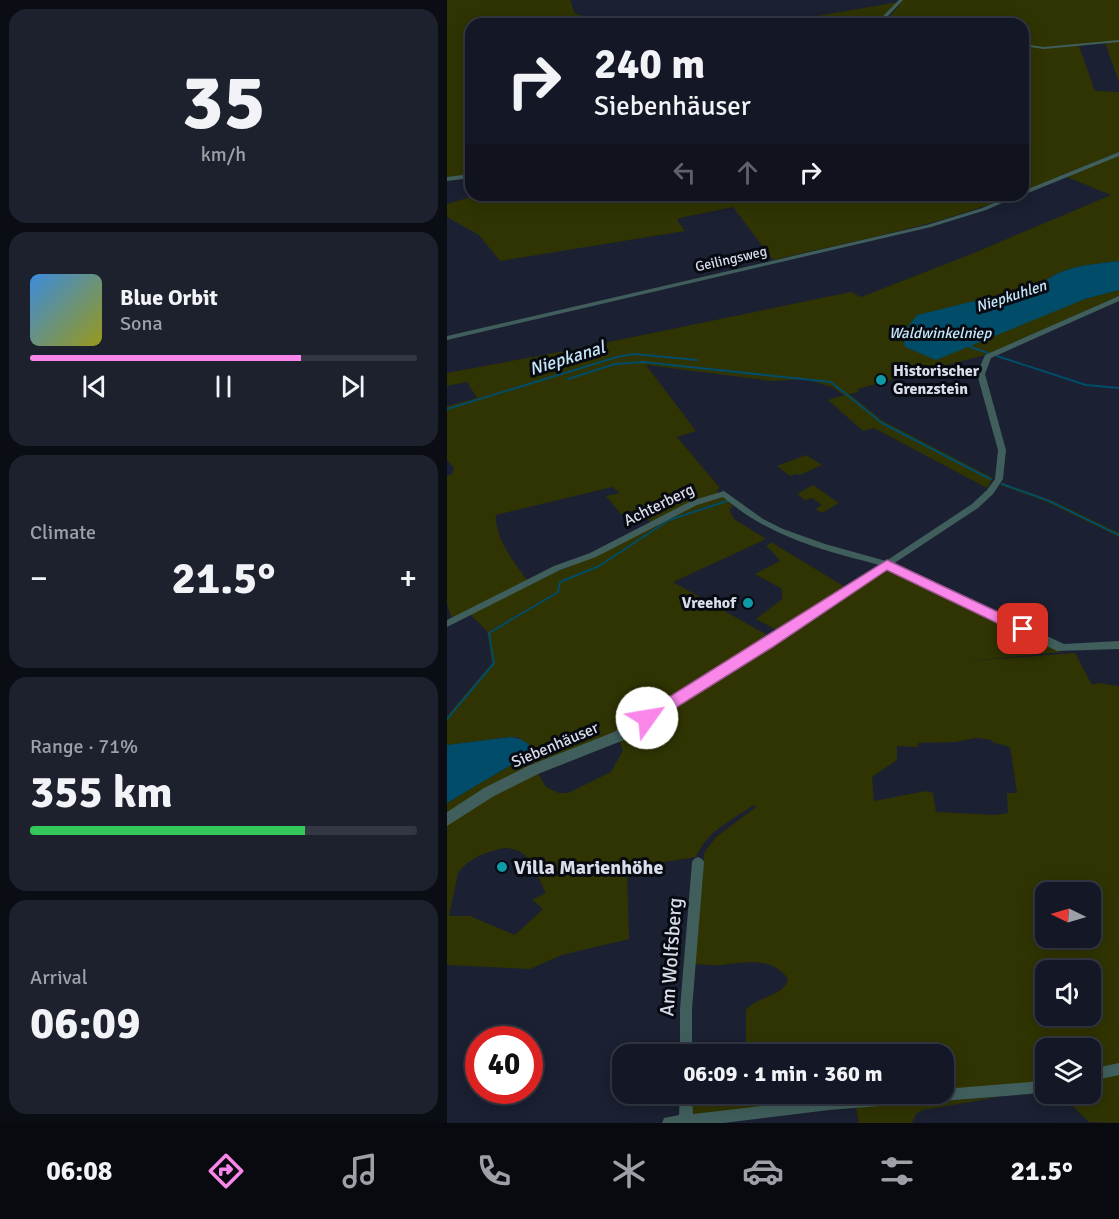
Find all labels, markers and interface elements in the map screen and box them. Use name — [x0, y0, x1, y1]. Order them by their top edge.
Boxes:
text: 240 m — [594, 39, 705, 90]
icon: right — [495, 42, 573, 120]
text: 35 — [181, 55, 266, 151]
text: Siebenhäuser — [594, 90, 751, 123]
text: km/h — [201, 142, 246, 167]
icon: left — [668, 156, 701, 189]
icon: ahead — [731, 156, 764, 189]
icon: right — [794, 156, 827, 189]
street label: Geilingsweg — [693, 242, 769, 276]
water label: Niepkuhlen — [973, 276, 1049, 316]
text: Blue Orbit — [120, 284, 218, 311]
text: Sona — [120, 311, 163, 336]
water label: Waldwinkelniep — [889, 324, 992, 342]
water label: Niepkanal — [526, 336, 609, 380]
place label: Historischer Grenzstein — [893, 361, 980, 399]
icon: previous — [78, 370, 111, 403]
icon: pause — [207, 370, 240, 403]
icon: next — [336, 370, 369, 403]
marker: Historischer Grenzstein — [874, 373, 888, 387]
street label: Achterberg — [621, 479, 697, 531]
text: Climate — [30, 520, 96, 545]
text: 21.5° — [172, 551, 275, 606]
text: − — [30, 558, 48, 599]
text: + — [399, 558, 417, 599]
place label: Vreehof — [682, 593, 737, 613]
marker: Vreehof — [741, 596, 755, 610]
pin — [997, 603, 1048, 654]
icon: arrive — [1006, 612, 1039, 645]
position arrow — [615, 686, 679, 750]
street label: Siebenhäuser — [508, 718, 602, 772]
text: Range · 71% — [30, 734, 138, 759]
text: 355 km — [30, 765, 173, 820]
place label: Villa Marienhöhe — [514, 855, 663, 880]
marker: Villa Marienhöhe — [495, 860, 509, 874]
north arrow — [1035, 882, 1101, 948]
map controls — [1035, 882, 1101, 1104]
street label: Am Wolfsberg — [654, 897, 688, 1017]
button: sound — [1035, 960, 1101, 1026]
text: Arrival — [30, 965, 88, 990]
text: 06:09 — [30, 996, 140, 1051]
speed limit sign: 40 — [465, 1026, 543, 1104]
button: layers — [1035, 1038, 1101, 1104]
text: 06:09 · 1 min · 360 m — [683, 1060, 883, 1087]
icon: directions — [205, 1150, 247, 1192]
icon: music — [339, 1150, 381, 1192]
icon: phone — [473, 1150, 515, 1192]
icon: climate — [608, 1150, 650, 1192]
icon: car — [742, 1150, 784, 1192]
icon: filters — [876, 1150, 918, 1192]
text: 06:08 — [46, 1155, 112, 1188]
text: 21.5° — [1011, 1155, 1073, 1188]

